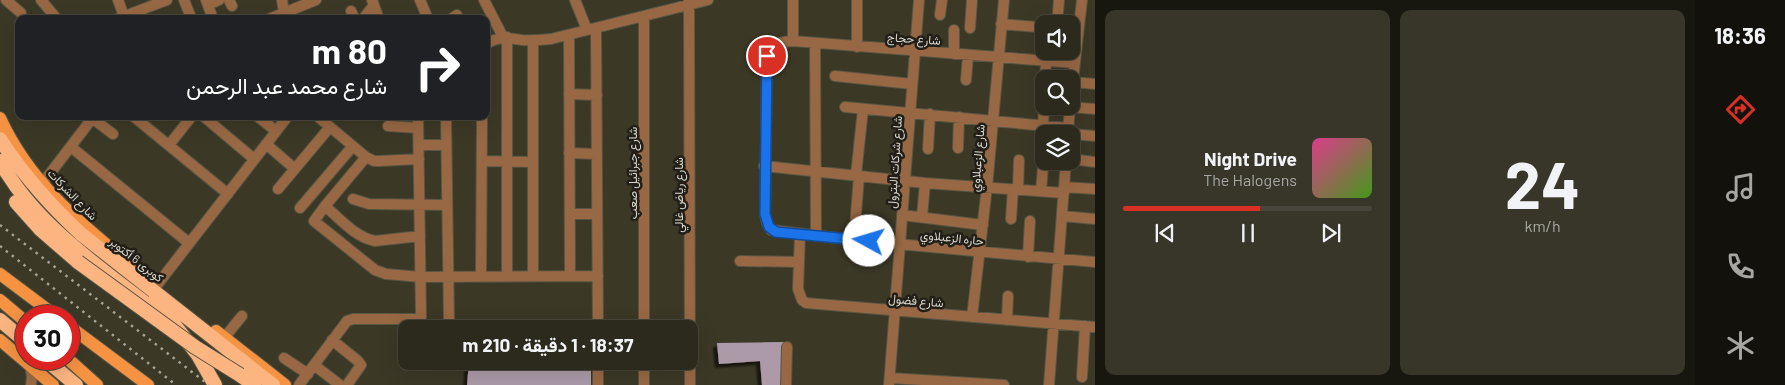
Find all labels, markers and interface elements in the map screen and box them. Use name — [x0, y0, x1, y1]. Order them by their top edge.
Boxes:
map controls — [1035, 15, 1080, 170]
button: sound — [1035, 15, 1080, 60]
text: 18:36 — [1714, 22, 1766, 48]
text: 80 m — [312, 29, 387, 71]
street label: شارع حجاج — [886, 29, 941, 50]
icon: right — [405, 35, 470, 100]
pin — [746, 35, 788, 77]
icon: arrive — [753, 42, 781, 70]
button: search — [1035, 70, 1080, 115]
text: شارع محمد عبد الرحمن — [186, 72, 387, 98]
icon: directions — [1723, 92, 1758, 127]
street label: شارع شركات البترول — [884, 115, 907, 209]
street label: شارع الزعبلاوي — [967, 124, 991, 193]
button: layers — [1035, 125, 1080, 170]
street label: شارع جبرائيل صعب — [625, 127, 642, 219]
text: 24 — [1505, 144, 1580, 222]
text: Night Drive — [1204, 147, 1297, 170]
street label: شارع رياض غالي — [671, 157, 689, 233]
street label: شارع الشركات — [43, 166, 101, 224]
text: The Halogens — [1203, 170, 1297, 189]
icon: music — [1723, 170, 1758, 205]
position arrow — [842, 214, 894, 266]
text: km/h — [1524, 216, 1561, 235]
icon: previous — [1151, 219, 1179, 247]
icon: pause — [1234, 219, 1262, 247]
icon: next — [1317, 219, 1345, 247]
street label: حاره الزعبلاوي — [919, 227, 984, 251]
street label: كوبرى 6 أكتوبر — [105, 233, 167, 286]
icon: phone — [1723, 249, 1758, 284]
street label: شارع فضول — [888, 291, 944, 312]
speed limit sign: 30 — [15, 305, 80, 370]
icon: climate — [1723, 328, 1758, 363]
text: 18:37 · 1 دقيقة · 210 m — [463, 333, 633, 356]

